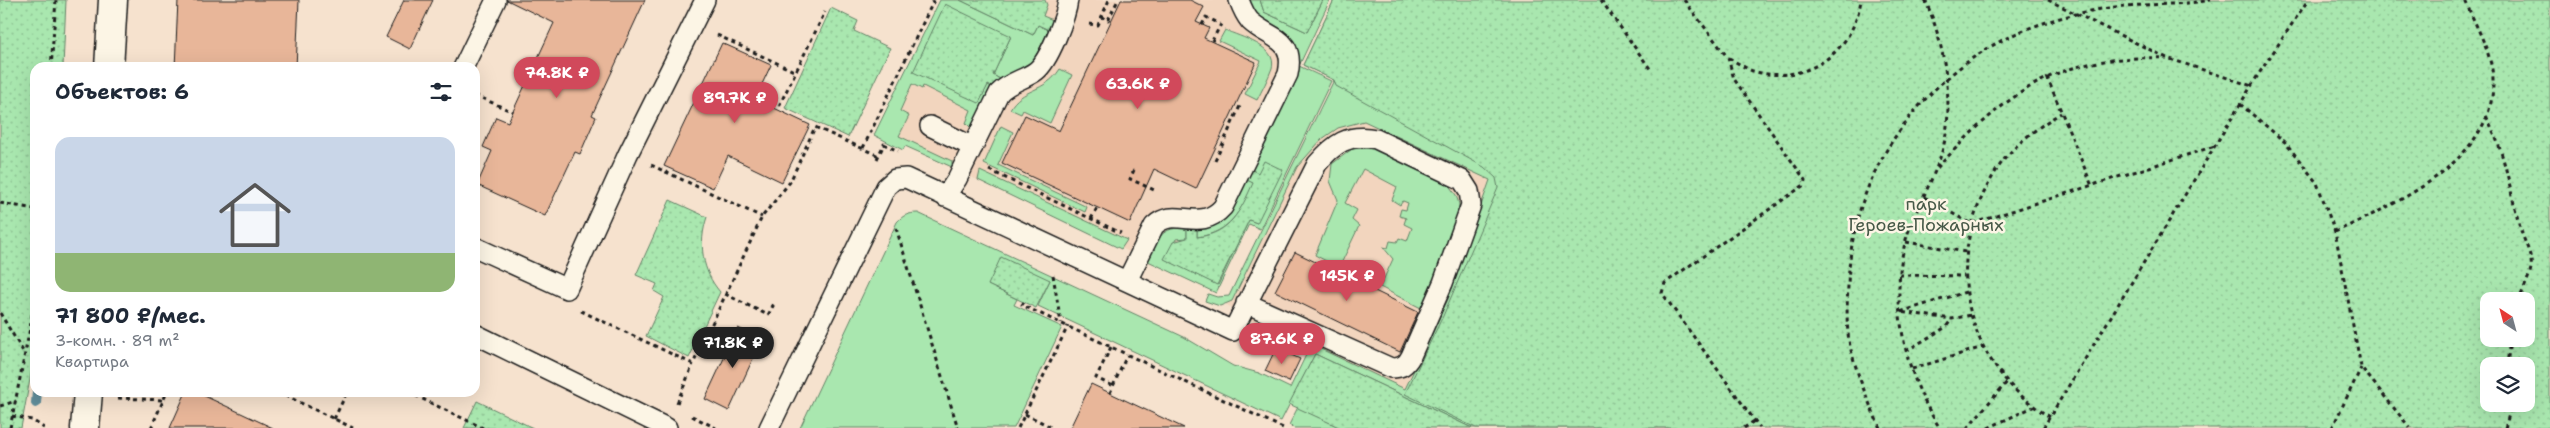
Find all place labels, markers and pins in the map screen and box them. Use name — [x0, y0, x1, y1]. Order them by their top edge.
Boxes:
pin: 74.8K ₽ — [511, 56, 603, 99]
pin: 63.6K ₽ — [1092, 68, 1184, 110]
pin: 89.7K ₽ — [689, 82, 781, 124]
pin: 145K ₽ — [1306, 260, 1388, 302]
pin: 87.6K ₽ — [1236, 322, 1328, 365]
pin: 71.8K ₽ — [687, 326, 779, 369]

